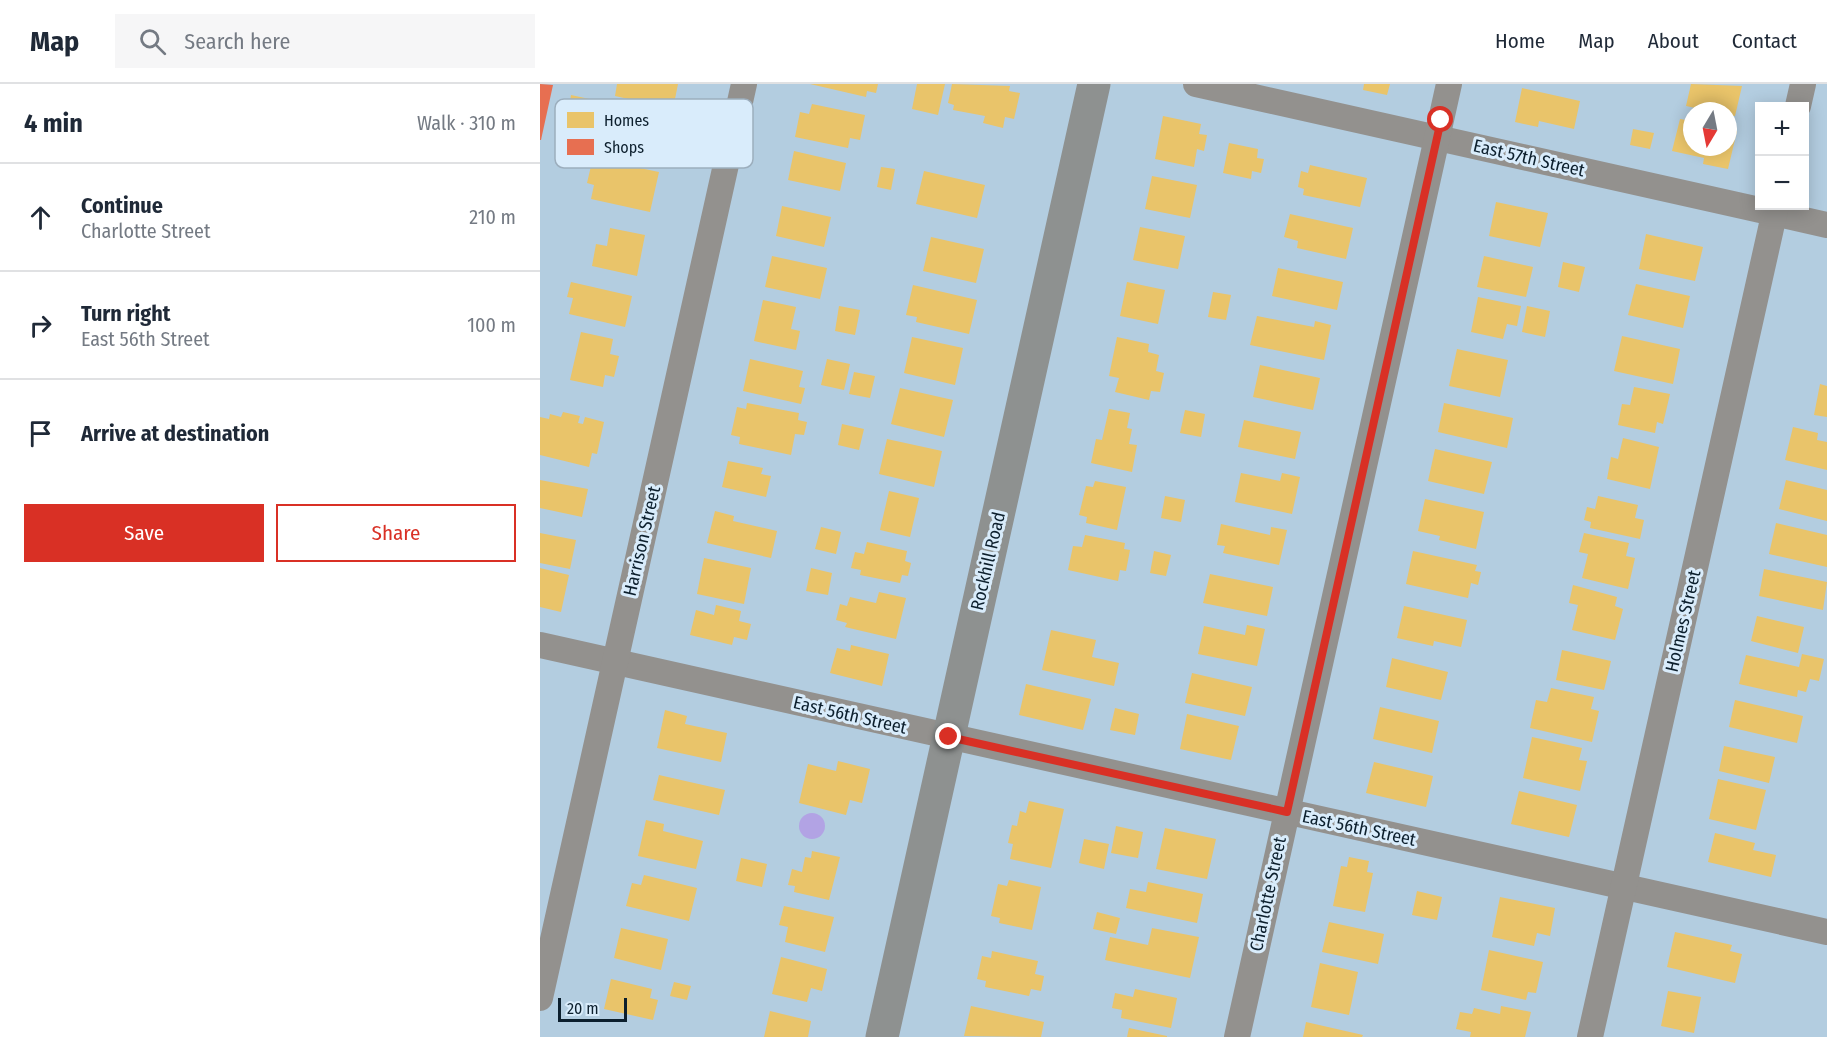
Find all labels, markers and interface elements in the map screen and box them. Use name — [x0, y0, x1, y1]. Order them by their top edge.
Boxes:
search box — [115, 14, 535, 68]
text: Map — [30, 25, 79, 58]
icon: search — [136, 25, 169, 58]
text: Search here — [184, 28, 290, 55]
text: Home — [1495, 28, 1545, 54]
text: Map — [1578, 28, 1615, 54]
text: About — [1648, 28, 1699, 54]
text: Contact — [1732, 28, 1797, 54]
legend — [555, 99, 753, 168]
north arrow — [1683, 102, 1737, 156]
map controls — [1755, 102, 1809, 210]
button: + — [1755, 102, 1809, 156]
route start — [1427, 106, 1453, 132]
text: 4 min — [24, 108, 83, 139]
text: Walk · 310 m — [417, 111, 516, 135]
text: Homes — [604, 111, 649, 130]
street label: East 57th Street — [1471, 134, 1587, 182]
text: Shops — [604, 138, 644, 157]
button: − — [1755, 156, 1809, 210]
text: Continue — [81, 192, 163, 219]
icon: ahead — [24, 201, 57, 234]
text: 210 m — [469, 205, 516, 229]
text: Charlotte Street — [81, 219, 211, 243]
text: Turn right — [81, 300, 170, 327]
icon: right — [24, 309, 57, 342]
text: 100 m — [467, 313, 516, 337]
text: East 56th Street — [81, 327, 210, 351]
icon: arrive — [24, 417, 57, 450]
text: Arrive at destination — [81, 420, 269, 447]
street label: Harrison Street — [619, 484, 665, 598]
button: Save — [24, 504, 264, 562]
button: Share — [276, 504, 516, 562]
street label: Rockhill Road — [966, 510, 1010, 612]
street label: Holmes Street — [1661, 568, 1705, 674]
street label: East 56th Street — [791, 691, 909, 739]
route end — [935, 723, 961, 749]
street label: East 56th Street — [1300, 805, 1418, 851]
street label: Charlotte Street — [1245, 835, 1291, 953]
scale bar — [558, 995, 627, 1022]
text: 20 m — [567, 999, 598, 1018]

